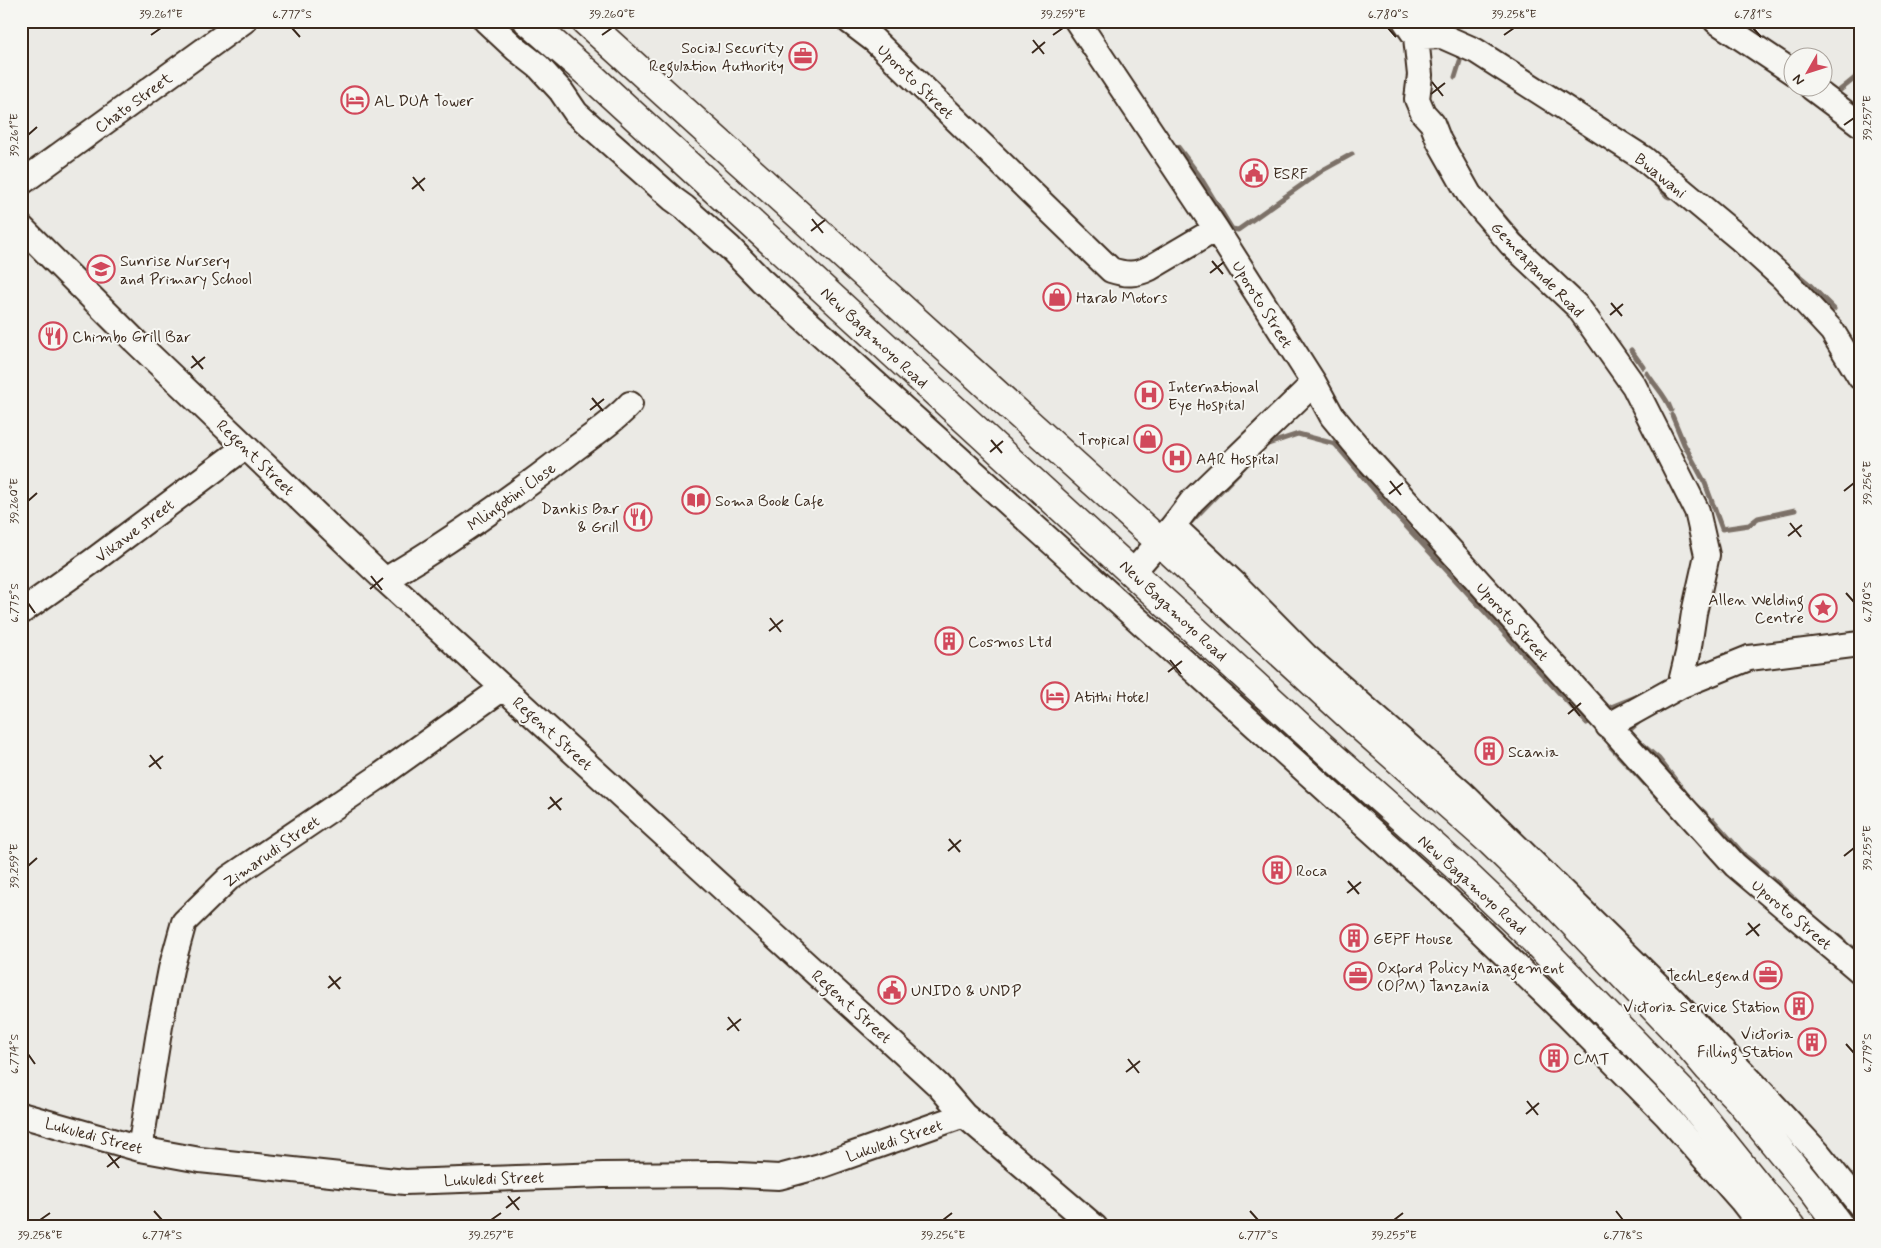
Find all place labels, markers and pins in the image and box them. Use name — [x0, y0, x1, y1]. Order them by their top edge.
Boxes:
place label: Social Security Regulation Authority — [649, 38, 784, 78]
office icon: Social Security Regulation Authority — [788, 41, 818, 71]
hotel icon: AL DUA Tower — [340, 85, 370, 115]
place label: AL DUA Tower — [374, 91, 474, 112]
public building icon: ESRF — [1239, 158, 1269, 188]
place label: ESRF — [1273, 164, 1308, 185]
place label: Sunrise Nursery and Primary School — [120, 251, 252, 290]
school or university icon: Sunrise Nursery and Primary School — [86, 254, 116, 284]
shop icon: Harab Motors — [1042, 282, 1072, 312]
place label: Harab Motors — [1076, 288, 1168, 309]
restaurant icon: Chimbo Grill Bar — [38, 321, 68, 351]
place label: Chimbo Grill Bar — [72, 327, 191, 348]
place label: International Eye Hospital — [1168, 377, 1259, 416]
hospital icon: International Eye Hospital — [1134, 380, 1164, 410]
shop icon: Tropical — [1133, 424, 1163, 454]
place label: Tropical — [1079, 430, 1129, 451]
hospital icon: AAR Hospital — [1162, 443, 1192, 473]
place label: AAR Hospital — [1196, 449, 1278, 470]
library icon: Soma Book Cafe — [681, 485, 711, 515]
place label: Soma Book Cafe — [715, 491, 825, 512]
place label: Dankis Bar & Grill — [541, 499, 620, 538]
restaurant icon: Dankis Bar & Grill — [623, 502, 653, 532]
place label: Allen Welding Centre — [1708, 590, 1804, 629]
place icon: Allen Welding Centre — [1808, 593, 1838, 623]
building icon: Cosmos Ltd — [934, 626, 964, 656]
place label: Cosmos Ltd — [968, 632, 1052, 653]
hotel icon: Atithi Hotel — [1040, 681, 1070, 711]
place label: Atithi Hotel — [1074, 687, 1148, 708]
building icon: Scania — [1474, 736, 1504, 766]
place label: Scania — [1508, 742, 1559, 763]
building icon: Roca — [1262, 855, 1292, 885]
place label: Roca — [1296, 861, 1328, 882]
building icon: GEPF House — [1339, 923, 1369, 953]
place label: GEPF House — [1373, 929, 1453, 950]
place label: Oxford Policy Management (OPM) Tanzania — [1377, 958, 1564, 997]
office icon: TechLegend — [1753, 960, 1783, 990]
office icon: Oxford Policy Management (OPM) Tanzania — [1343, 961, 1373, 991]
place label: TechLegend — [1667, 966, 1749, 988]
public building icon: UNIDO & UNDP — [877, 975, 907, 1005]
place label: UNIDO & UNDP — [911, 981, 1022, 1002]
building icon: Victoria Service Station — [1784, 991, 1814, 1021]
place label: Victoria Service Station — [1623, 997, 1780, 1018]
place label: Victoria Filling Station — [1697, 1024, 1793, 1064]
building icon: Victoria Filling Station — [1797, 1027, 1827, 1057]
building icon: CMT — [1539, 1043, 1569, 1073]
place label: CMT — [1573, 1049, 1610, 1070]

